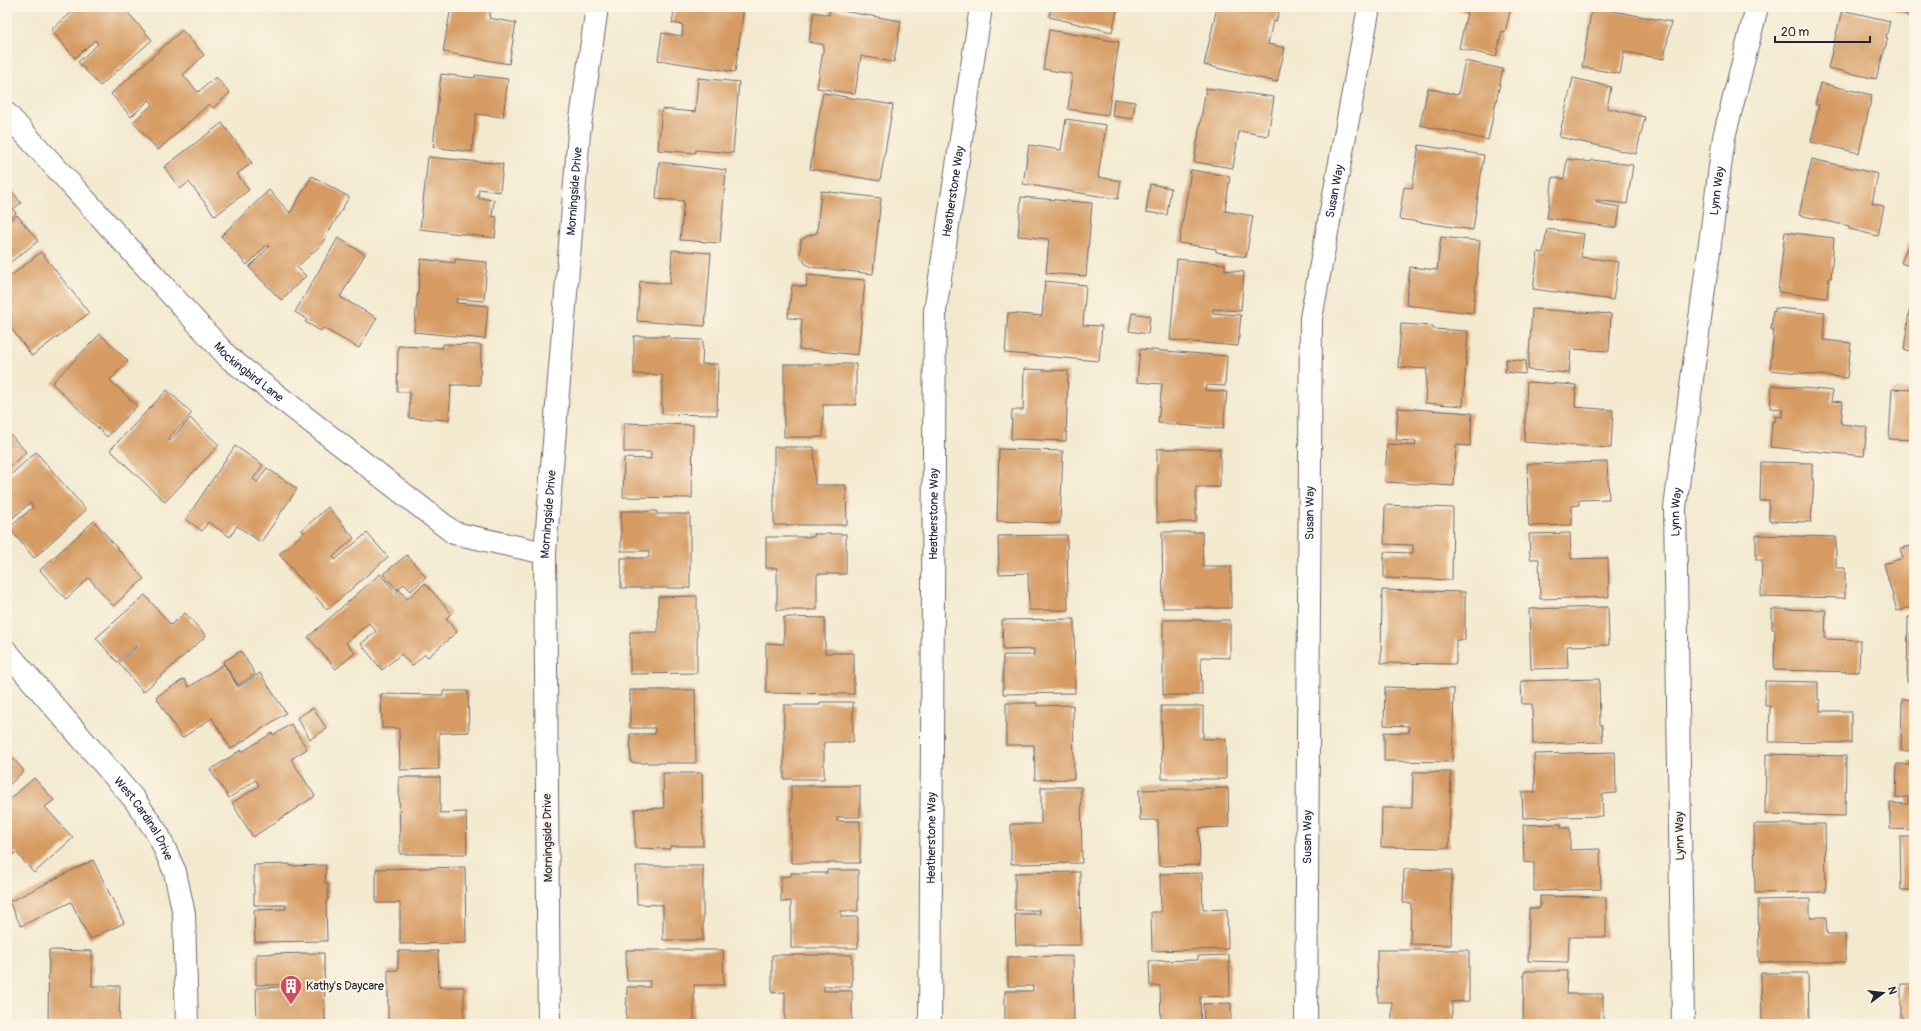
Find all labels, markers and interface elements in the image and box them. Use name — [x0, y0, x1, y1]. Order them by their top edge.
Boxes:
scale bar — [1775, 18, 1870, 44]
text: 20 m — [1781, 25, 1810, 40]
street label: Heatherstone Way — [939, 145, 967, 238]
street label: Morningside Drive — [563, 146, 585, 236]
street label: Susan Way — [1322, 163, 1347, 219]
street label: Lynn Way — [1706, 166, 1728, 216]
street label: Mockingbird Lane — [211, 339, 287, 405]
street label: Heatherstone Way — [926, 468, 941, 560]
street label: Morningside Drive — [537, 469, 559, 558]
street label: Susan Way — [1302, 486, 1317, 540]
street label: Lynn Way — [1668, 487, 1685, 537]
street label: West Cardinal Drive — [111, 774, 176, 863]
street label: Heatherstone Way — [923, 792, 939, 884]
street label: Morningside Drive — [540, 793, 556, 882]
street label: Susan Way — [1300, 810, 1315, 864]
street label: Lynn Way — [1672, 811, 1688, 861]
building icon: Kathy's Daycare — [278, 973, 304, 1006]
north arrow — [1863, 973, 1903, 1013]
place label: Kathy's Daycare — [306, 979, 384, 994]
text: N — [1885, 985, 1900, 996]

